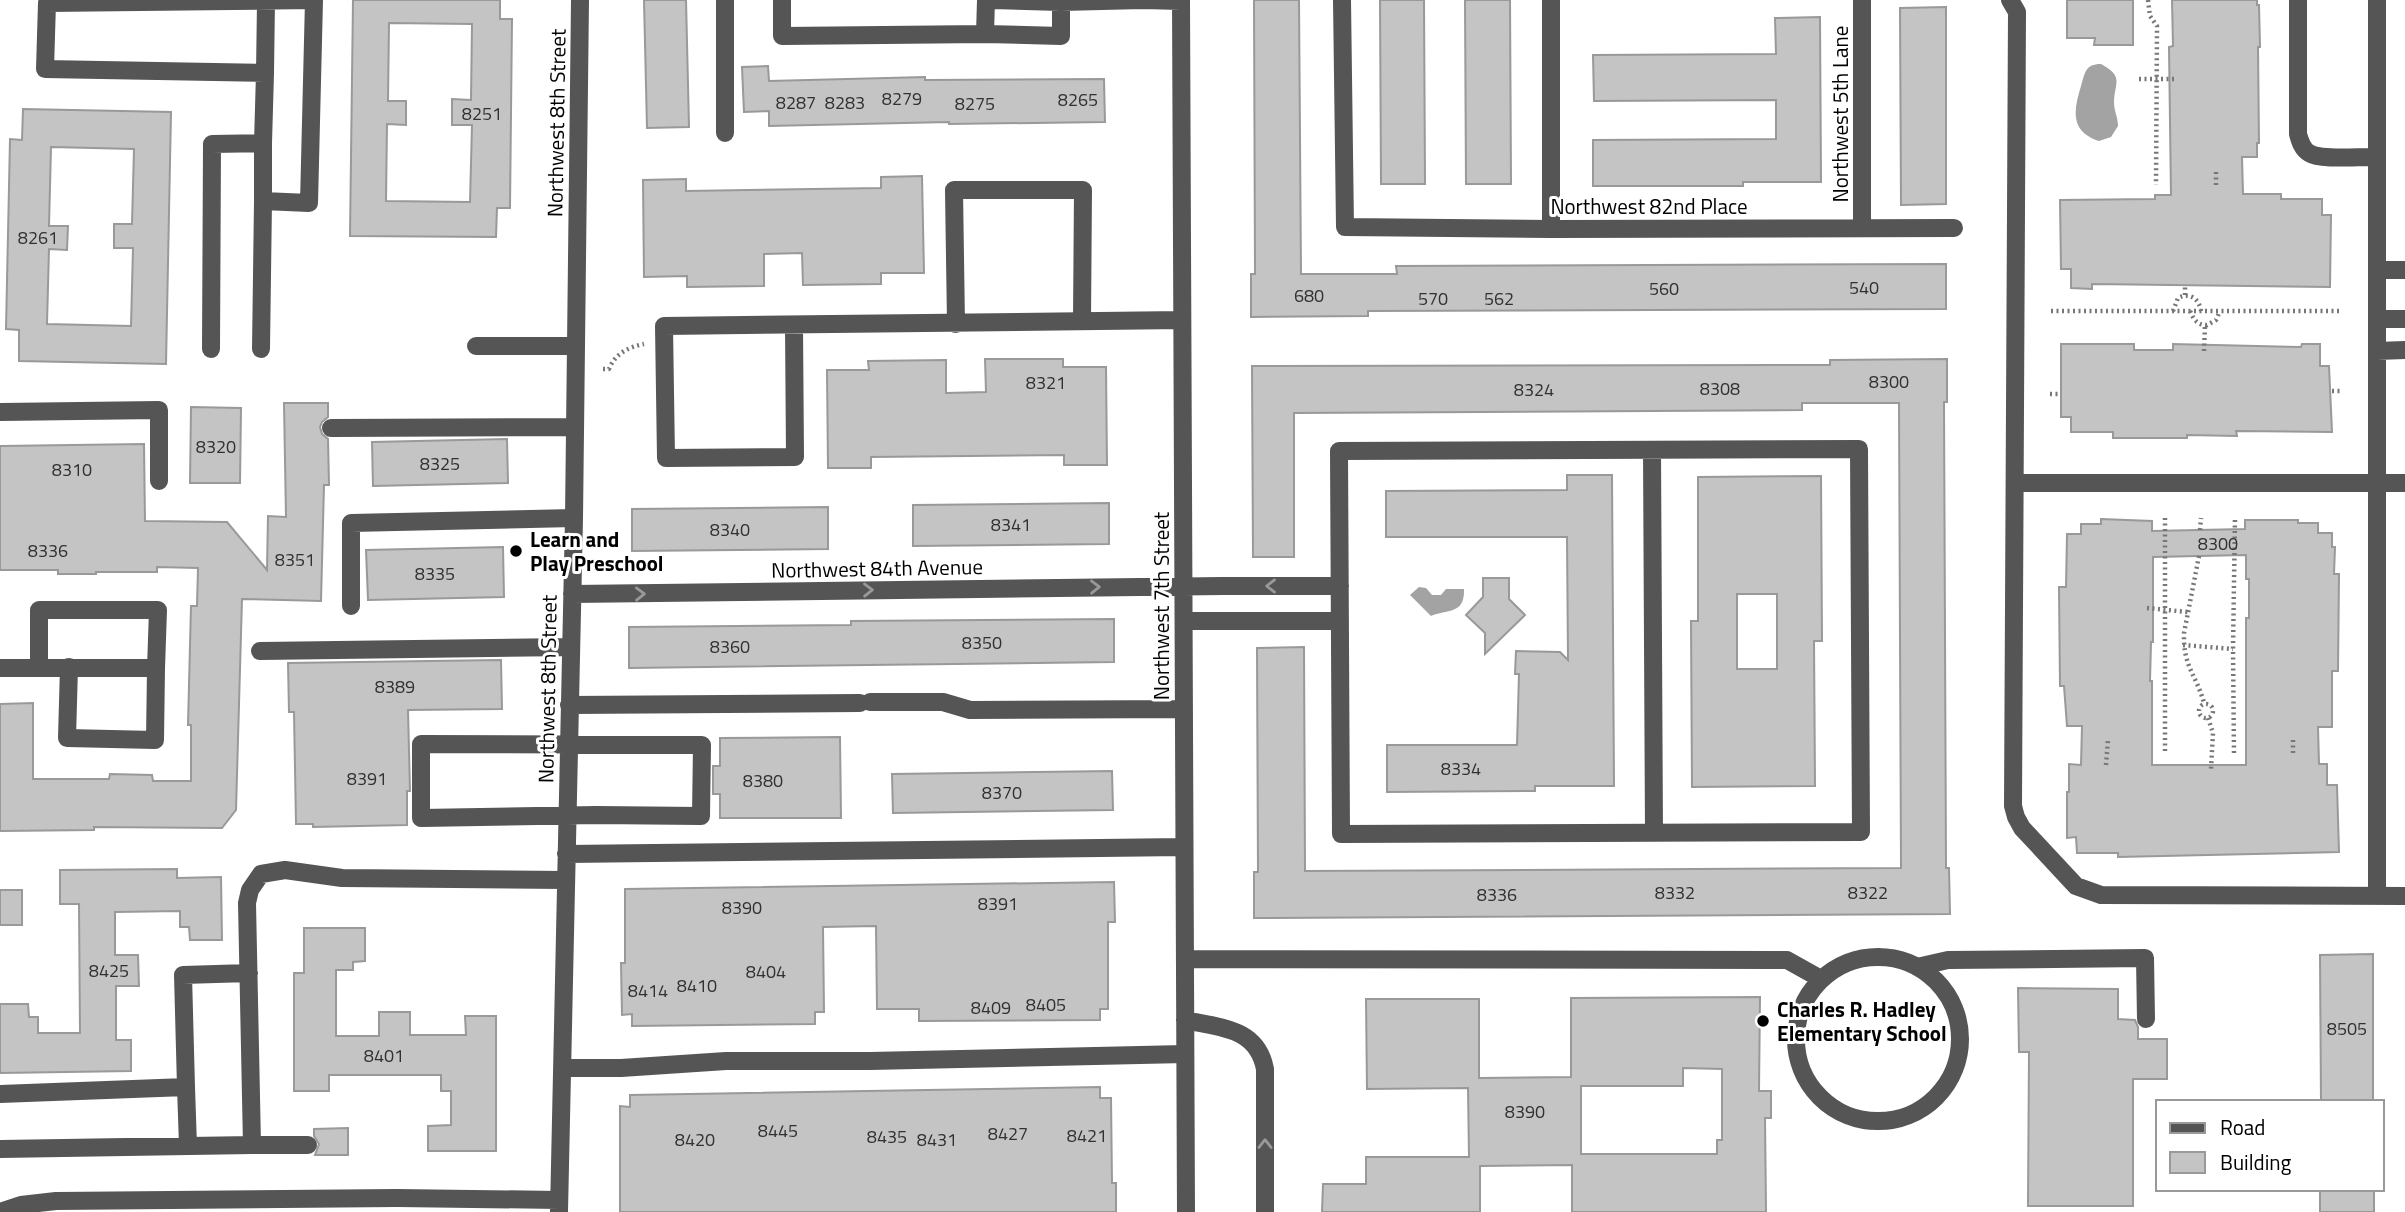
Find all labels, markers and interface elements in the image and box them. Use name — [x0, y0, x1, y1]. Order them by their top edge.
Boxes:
street label: Northwest 5th Lane — [1824, 26, 1856, 202]
street label: Northwest 8th Street — [538, 28, 574, 217]
house number: 8279 — [882, 85, 922, 112]
house number: 8265 — [1058, 86, 1098, 113]
house number: 8287 — [776, 89, 816, 116]
house number: 8283 — [825, 89, 865, 116]
house number: 8275 — [955, 90, 995, 117]
house number: 8251 — [462, 100, 502, 127]
street label: Northwest 82nd Place — [1550, 190, 1748, 222]
house number: 8261 — [18, 224, 58, 251]
house number: 540 — [1849, 274, 1879, 301]
house number: 560 — [1649, 275, 1679, 302]
house number: 680 — [1294, 282, 1324, 309]
house number: 570 — [1418, 285, 1448, 312]
house number: 562 — [1484, 285, 1514, 312]
house number: 8300 — [1869, 368, 1909, 395]
house number: 8321 — [1026, 369, 1066, 396]
house number: 8308 — [1700, 375, 1740, 402]
house number: 8324 — [1514, 376, 1554, 403]
house number: 8320 — [196, 433, 236, 460]
house number: 8325 — [420, 450, 460, 477]
house number: 8310 — [52, 456, 92, 483]
house number: 8341 — [991, 511, 1031, 538]
street label: Northwest 7th Street — [1145, 511, 1177, 700]
house number: 8340 — [710, 516, 750, 543]
place label: Learn and Play Preschool — [530, 523, 664, 579]
house number: 8300 — [2198, 530, 2238, 557]
house number: 8336 — [28, 537, 68, 564]
marker: Learn and Play Preschool — [508, 543, 524, 559]
house number: 8351 — [275, 546, 315, 573]
street label: Northwest 84th Avenue — [771, 550, 983, 586]
house number: 8335 — [415, 560, 455, 587]
one-way arrow — [1266, 578, 1276, 594]
one-way arrow — [1090, 579, 1101, 595]
one-way arrow — [862, 583, 873, 598]
one-way arrow — [635, 586, 646, 602]
street label: Northwest 8th Street — [529, 594, 565, 783]
house number: 8350 — [962, 629, 1002, 656]
house number: 8360 — [710, 633, 750, 660]
house number: 8389 — [375, 673, 415, 700]
house number: 8334 — [1441, 755, 1481, 782]
house number: 8391 — [347, 765, 387, 792]
house number: 8380 — [743, 767, 783, 794]
house number: 8370 — [982, 779, 1022, 806]
house number: 8332 — [1655, 879, 1695, 906]
house number: 8322 — [1848, 879, 1888, 906]
house number: 8336 — [1477, 881, 1517, 908]
house number: 8391 — [978, 890, 1018, 917]
house number: 8390 — [722, 894, 762, 921]
house number: 8425 — [89, 957, 129, 984]
house number: 8404 — [746, 958, 786, 985]
house number: 8410 — [677, 972, 717, 999]
house number: 8414 — [628, 977, 668, 1004]
house number: 8405 — [1026, 991, 1066, 1018]
place label: Charles R. Hadley Elementary School — [1777, 993, 1947, 1049]
house number: 8409 — [971, 994, 1011, 1021]
marker: Charles R. Hadley Elementary School — [1755, 1013, 1771, 1029]
house number: 8505 — [2327, 1015, 2367, 1042]
house number: 8401 — [364, 1042, 404, 1069]
house number: 8390 — [1505, 1098, 1545, 1125]
legend — [2156, 1100, 2384, 1191]
text: Road — [2220, 1111, 2265, 1143]
house number: 8445 — [758, 1117, 798, 1144]
house number: 8427 — [988, 1120, 1028, 1147]
house number: 8421 — [1067, 1122, 1107, 1149]
house number: 8435 — [867, 1123, 907, 1150]
house number: 8420 — [675, 1126, 715, 1153]
house number: 8431 — [917, 1126, 957, 1153]
one-way arrow — [1257, 1138, 1273, 1149]
text: Building — [2220, 1146, 2292, 1178]

